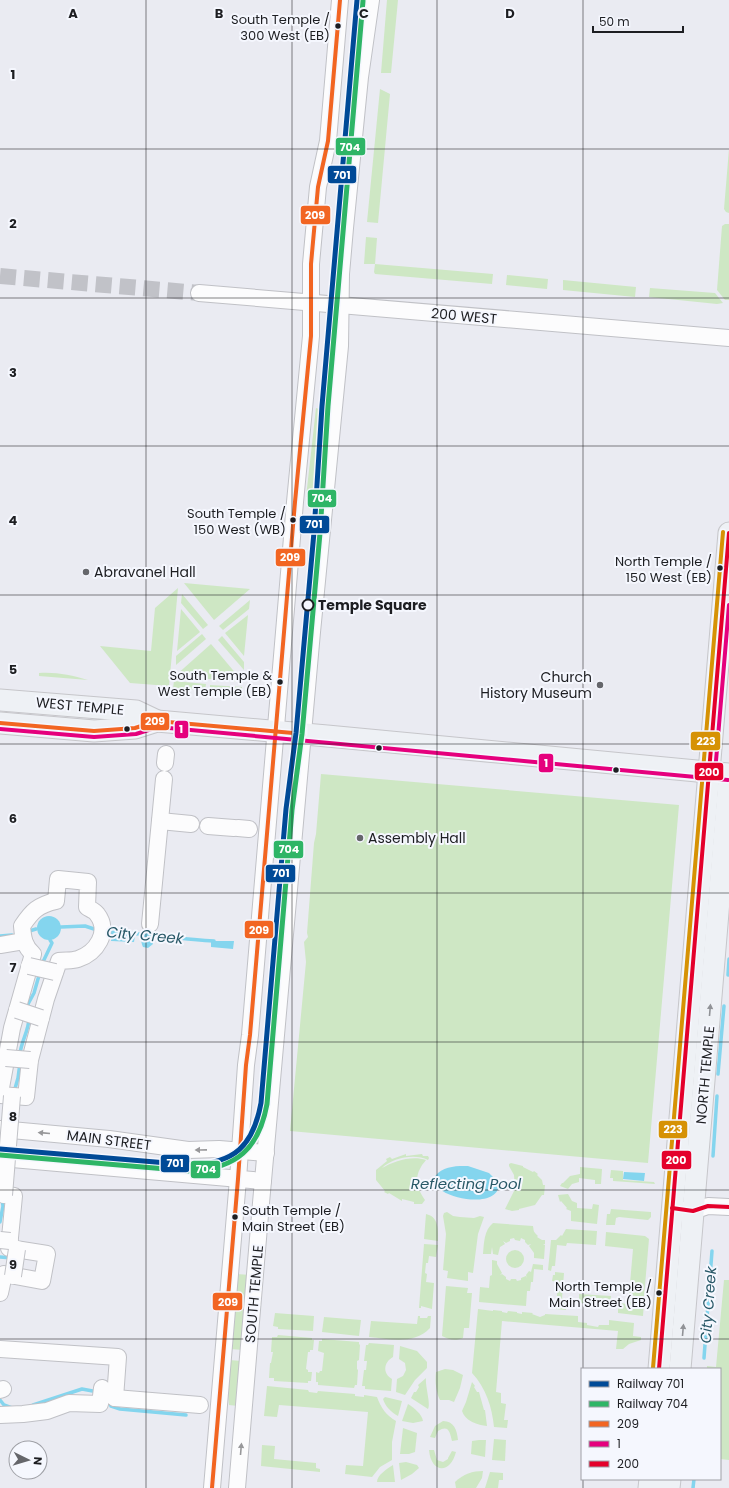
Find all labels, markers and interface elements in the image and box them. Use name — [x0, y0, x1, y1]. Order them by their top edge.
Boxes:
text: A — [68, 4, 78, 23]
text: B — [215, 4, 224, 23]
text: C — [359, 4, 369, 23]
text: D — [505, 4, 515, 23]
scale bar — [593, 8, 683, 34]
place label: South Temple / 300 West (EB) — [231, 10, 330, 45]
text: 50 m — [599, 13, 630, 30]
marker: South Temple / 300 West (EB) — [333, 21, 343, 31]
text: 1 — [11, 65, 15, 84]
line badge: 704 — [335, 137, 366, 156]
text: 704 — [340, 139, 361, 155]
line badge: 701 — [327, 165, 357, 184]
text: 701 — [333, 167, 351, 183]
line badge: 209 — [300, 205, 331, 225]
text: 209 — [305, 207, 325, 223]
text: 2 — [9, 214, 17, 233]
street label: 200 WEST — [430, 303, 498, 329]
text: 3 — [9, 363, 17, 382]
line badge: 704 — [307, 489, 337, 508]
text: 704 — [312, 490, 333, 506]
place label: South Temple / 150 West (WB) — [187, 504, 286, 539]
text: 4 — [9, 511, 18, 530]
marker: South Temple / 150 West (WB) — [288, 515, 298, 525]
line badge: 701 — [299, 515, 330, 534]
text: 701 — [305, 516, 323, 532]
line badge: 209 — [275, 548, 306, 567]
text: 209 — [280, 549, 300, 565]
place label: North Temple / 150 West (EB) — [615, 552, 712, 587]
place label: Abravanel Hall — [94, 562, 196, 582]
marker: North Temple / 150 West (EB) — [715, 563, 725, 573]
marker: Abravanel Hall — [81, 567, 91, 577]
place label: Temple Square — [318, 595, 427, 615]
marker: Temple Square — [301, 598, 315, 612]
text: 5 — [9, 660, 17, 679]
place label: South Temple & West Temple (EB) — [158, 666, 272, 701]
place label: Church History Museum — [480, 667, 592, 703]
marker: South Temple & West Temple (EB) — [275, 677, 285, 687]
marker: Church History Museum — [595, 680, 605, 690]
street label: WEST TEMPLE — [35, 692, 125, 720]
line badge: 209 — [140, 712, 170, 731]
text: 209 — [145, 713, 165, 729]
line badge: 1 — [174, 720, 189, 739]
text: 1 — [179, 721, 183, 737]
unlabelled marker — [122, 724, 132, 734]
line badge: 223 — [690, 731, 721, 751]
text: 223 — [696, 733, 716, 749]
unlabelled marker — [374, 743, 384, 753]
line badge: 1 — [538, 753, 554, 773]
text: 1 — [544, 755, 548, 771]
line badge: 200 — [694, 762, 724, 781]
text: 200 — [699, 764, 719, 780]
unlabelled marker — [611, 765, 621, 775]
text: 6 — [9, 809, 17, 828]
place label: Assembly Hall — [368, 828, 466, 848]
marker: Assembly Hall — [355, 833, 365, 843]
line badge: 704 — [273, 840, 304, 859]
text: 704 — [279, 841, 300, 857]
line badge: 701 — [265, 864, 296, 883]
text: 701 — [272, 865, 290, 881]
line badge: 209 — [244, 920, 274, 939]
water label: City Creek — [106, 921, 186, 949]
text: 209 — [249, 922, 269, 938]
text: 7 — [10, 958, 17, 977]
one-way arrow — [707, 1004, 713, 1016]
street label: NORTH TEMPLE — [691, 1025, 719, 1125]
text: 8 — [9, 1107, 17, 1126]
line badge: 223 — [658, 1120, 688, 1139]
text: 223 — [663, 1121, 683, 1137]
street label: MAIN STREET — [66, 1125, 153, 1155]
one-way arrow — [38, 1130, 50, 1136]
one-way arrow — [194, 1147, 207, 1153]
line badge: 200 — [661, 1150, 692, 1170]
text: 200 — [666, 1152, 686, 1168]
line badge: 701 — [160, 1154, 190, 1173]
text: 701 — [166, 1155, 184, 1171]
line badge: 704 — [190, 1160, 221, 1179]
text: 704 — [196, 1161, 217, 1177]
water label: Reflecting Pool — [411, 1173, 522, 1194]
place label: South Temple / Main Street (EB) — [242, 1201, 345, 1236]
marker: South Temple / Main Street (EB) — [230, 1212, 240, 1222]
street label: SOUTH TEMPLE — [240, 1244, 268, 1344]
text: 9 — [9, 1255, 17, 1274]
water label: City Creek — [695, 1265, 721, 1344]
place label: North Temple / Main Street (EB) — [549, 1277, 652, 1312]
marker: North Temple / Main Street (EB) — [654, 1288, 664, 1298]
line badge: 209 — [212, 1292, 243, 1311]
text: 209 — [218, 1294, 238, 1310]
one-way arrow — [680, 1324, 686, 1336]
legend — [581, 1368, 721, 1480]
text: Railway 701 — [617, 1375, 684, 1392]
text: Railway 704 — [617, 1395, 688, 1412]
text: 209 — [617, 1415, 639, 1432]
text: 1 — [617, 1435, 621, 1452]
north arrow — [8, 1440, 48, 1480]
one-way arrow — [237, 1443, 244, 1455]
text: 200 — [617, 1455, 639, 1472]
text: N — [30, 1456, 46, 1466]

